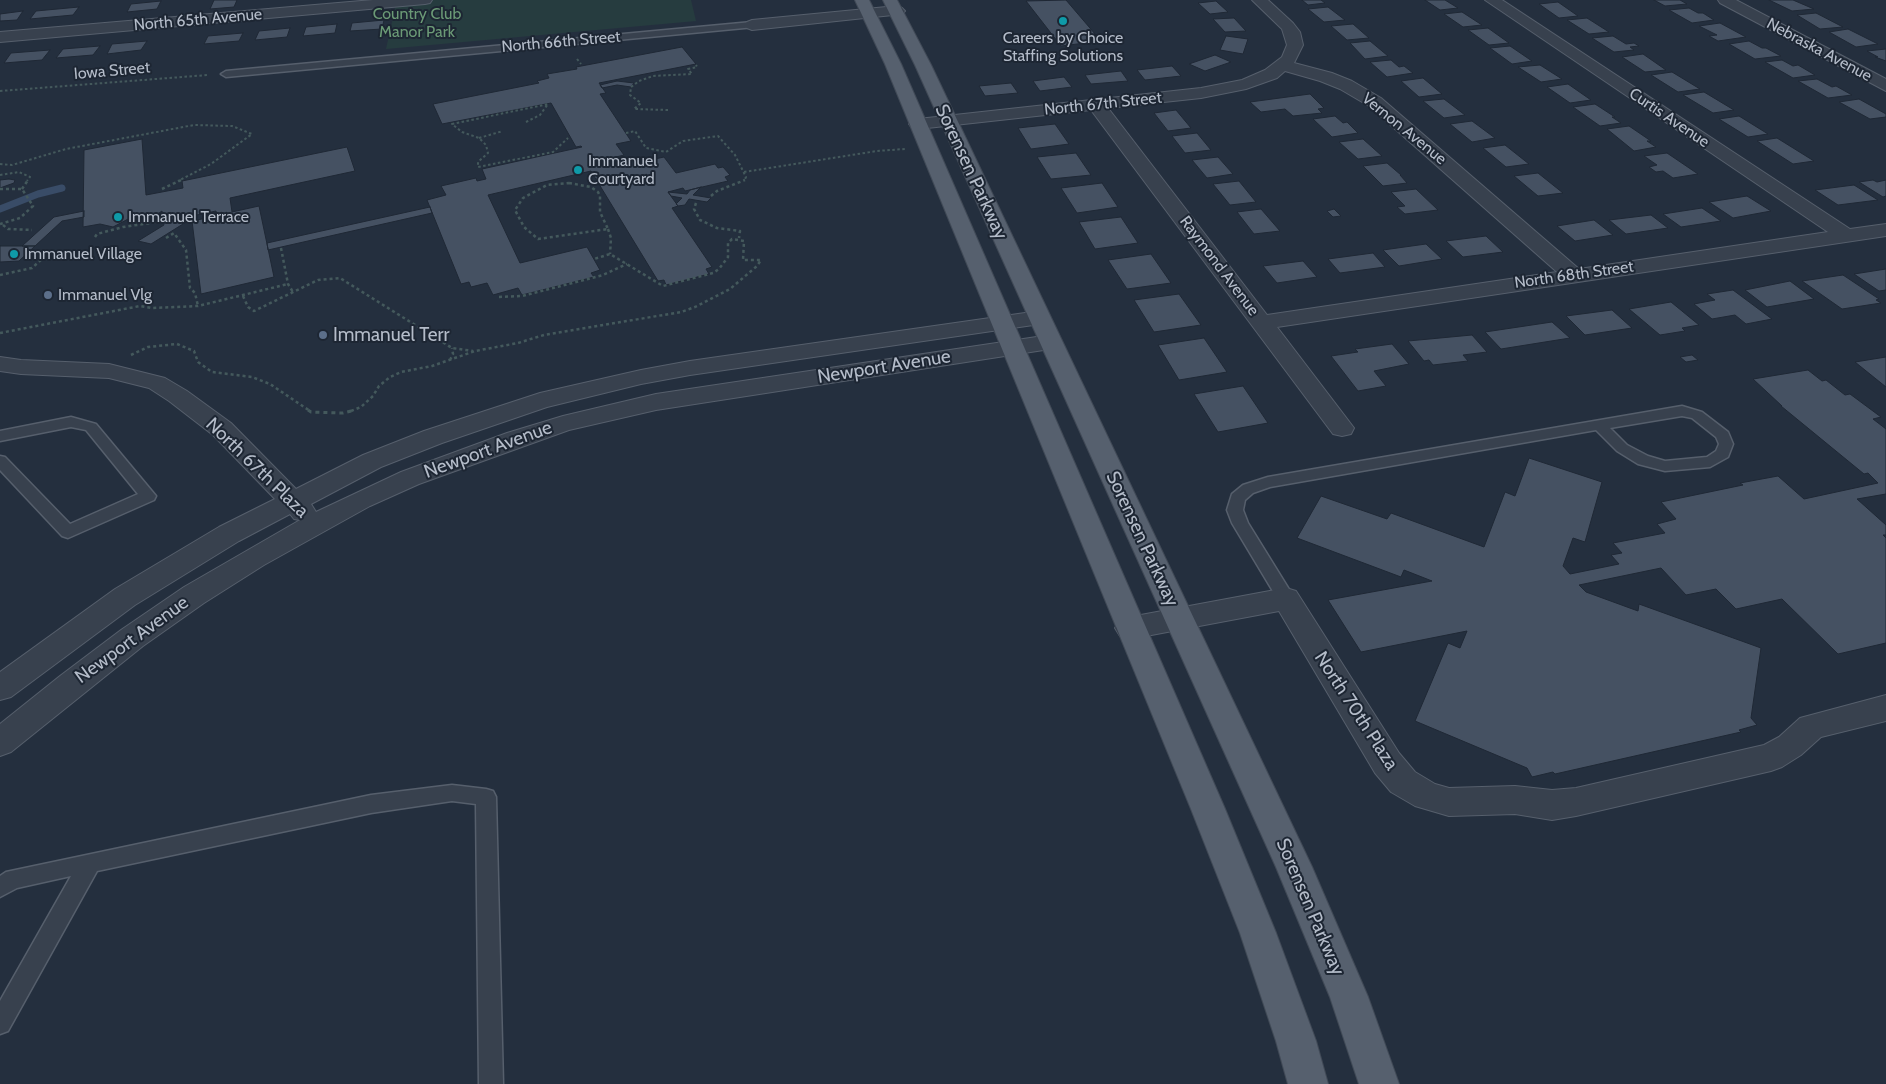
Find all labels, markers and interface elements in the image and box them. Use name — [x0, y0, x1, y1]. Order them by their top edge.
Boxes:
park label: Country Club Manor Park — [373, 4, 461, 42]
street label: North 65th Avenue — [133, 5, 263, 35]
street label: Nebraska Avenue — [1763, 14, 1875, 86]
marker: Careers by Choice Staffing Solutions — [1057, 15, 1069, 27]
street label: North 66th Street — [501, 27, 621, 57]
place label: Careers by Choice Staffing Solutions — [1003, 28, 1123, 66]
street label: Iowa Street — [73, 58, 151, 84]
street label: Curtis Avenue — [1625, 84, 1713, 152]
street label: North 67th Street — [1043, 88, 1163, 120]
street label: Vernon Avenue — [1358, 89, 1450, 169]
street label: Sorensen Parkway — [930, 101, 1012, 243]
place label: Immanuel Courtyard — [588, 151, 657, 189]
marker: Immanuel Courtyard — [572, 164, 584, 176]
place label: Immanuel Terrace — [128, 207, 249, 227]
marker: Immanuel Terrace — [112, 211, 124, 223]
street label: Raymond Avenue — [1175, 212, 1263, 320]
place label: Immanuel Village — [24, 244, 142, 264]
marker: Immanuel Village — [8, 248, 20, 260]
street label: North 68th Street — [1513, 257, 1635, 293]
place label: Immanuel Vlg — [58, 285, 152, 305]
marker: Immanuel Vlg — [42, 289, 54, 301]
place label: Immanuel Terr — [333, 324, 450, 346]
marker: Immanuel Terr — [317, 329, 329, 341]
street label: Newport Avenue — [816, 345, 952, 389]
street label: North 67th Plaza — [201, 413, 313, 523]
street label: Newport Avenue — [421, 416, 555, 484]
street label: Sorensen Parkway — [1101, 468, 1183, 610]
street label: Newport Avenue — [71, 591, 193, 689]
street label: North 70th Plaza — [1309, 648, 1403, 774]
street label: Sorensen Parkway — [1271, 835, 1349, 979]

